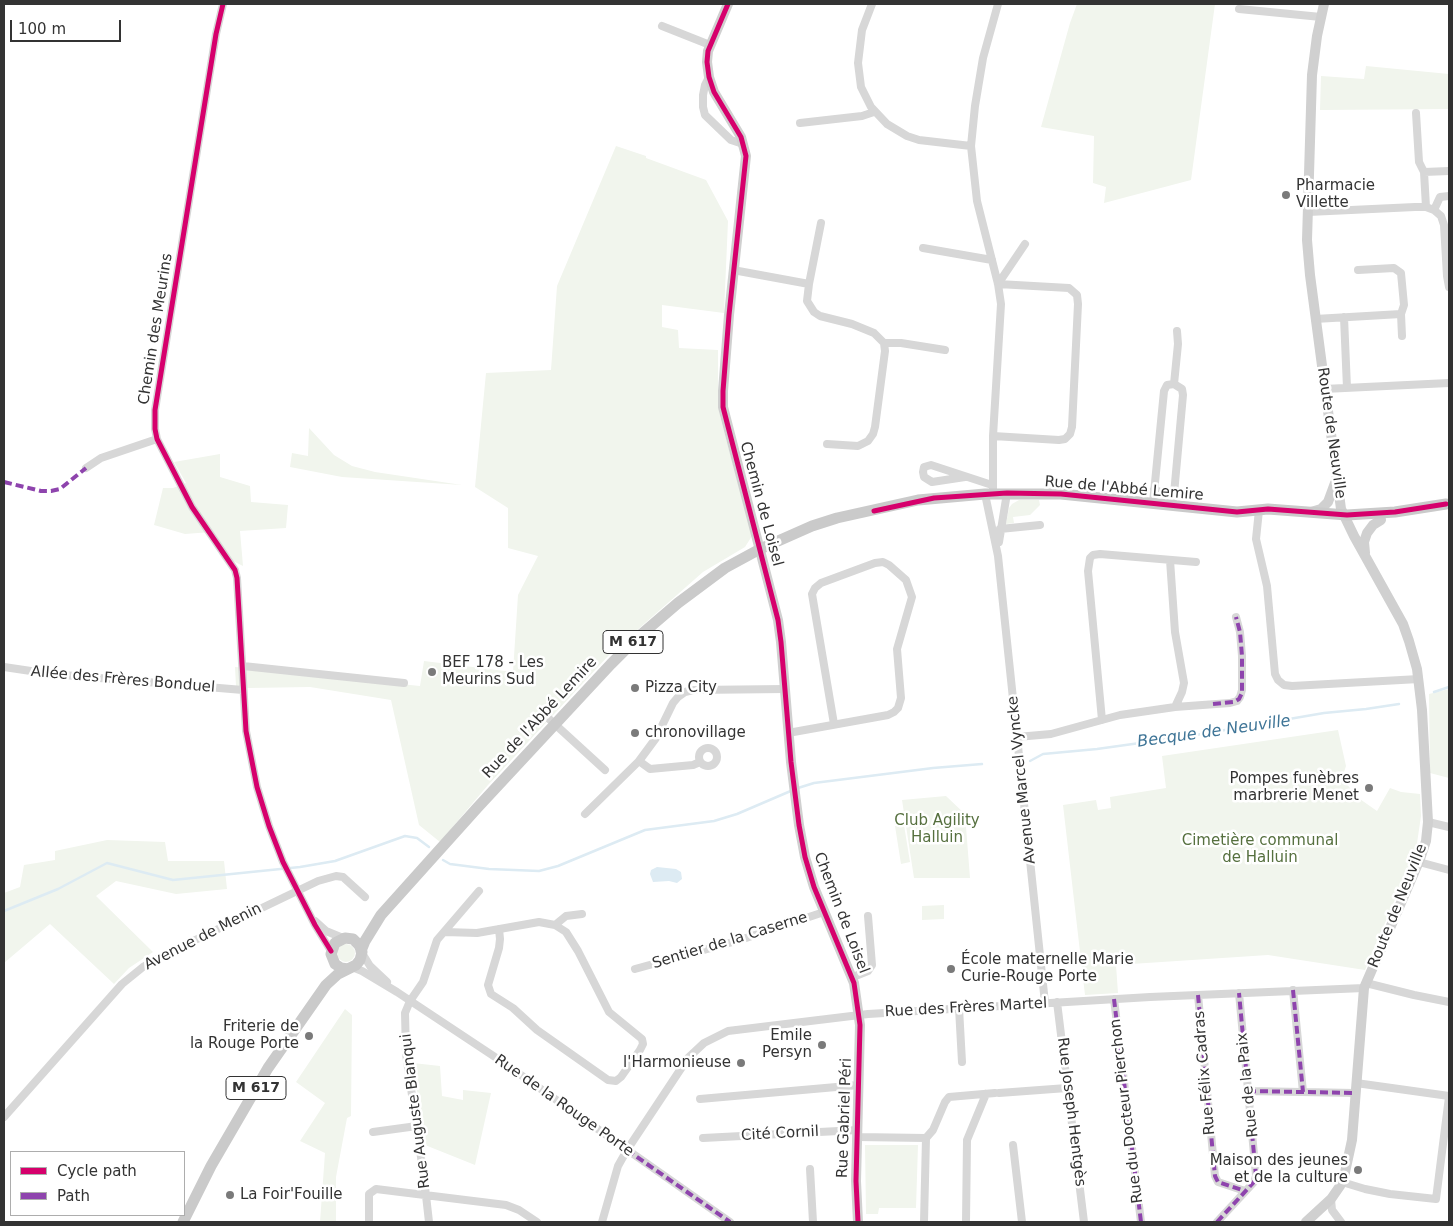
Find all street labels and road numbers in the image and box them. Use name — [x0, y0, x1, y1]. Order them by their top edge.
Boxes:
street label: Chemin des Meurins — [135, 252, 177, 406]
street label: Route de Neuville — [1313, 366, 1349, 500]
street label: Chemin de Loisel — [736, 440, 786, 568]
street label: Rue de l'Abbé Lemire — [1044, 473, 1204, 505]
road number: M 617 — [603, 630, 663, 654]
street label: Rue de l'Abbé Lemire — [479, 654, 601, 782]
street label: Allée des Frères Bonduel — [30, 663, 216, 697]
street label: Avenue Marcel Vyncke — [1004, 695, 1040, 865]
street label: Route de Neuville — [1365, 841, 1431, 971]
street label: Chemin de Loisel — [810, 850, 872, 976]
street label: Avenue de Menin — [141, 900, 265, 974]
street label: Sentier de la Caserne — [650, 909, 810, 973]
street label: Rue des Frères Martel — [884, 995, 1048, 1021]
street label: Rue Félix Cadras — [1191, 1010, 1219, 1136]
street label: Rue du Docteur Pierchon — [1107, 1018, 1147, 1204]
street label: Rue Auguste Blanqui — [398, 1032, 434, 1190]
street label: Rue de la Paix — [1234, 1032, 1262, 1138]
street label: Rue Joseph Hentgès — [1053, 1036, 1089, 1188]
street label: Rue de la Rouge Porte — [491, 1051, 637, 1161]
street label: Rue Gabriel Péri — [834, 1058, 856, 1178]
road number: M 617 — [226, 1076, 286, 1100]
street label: Cité Cornil — [741, 1123, 819, 1145]

